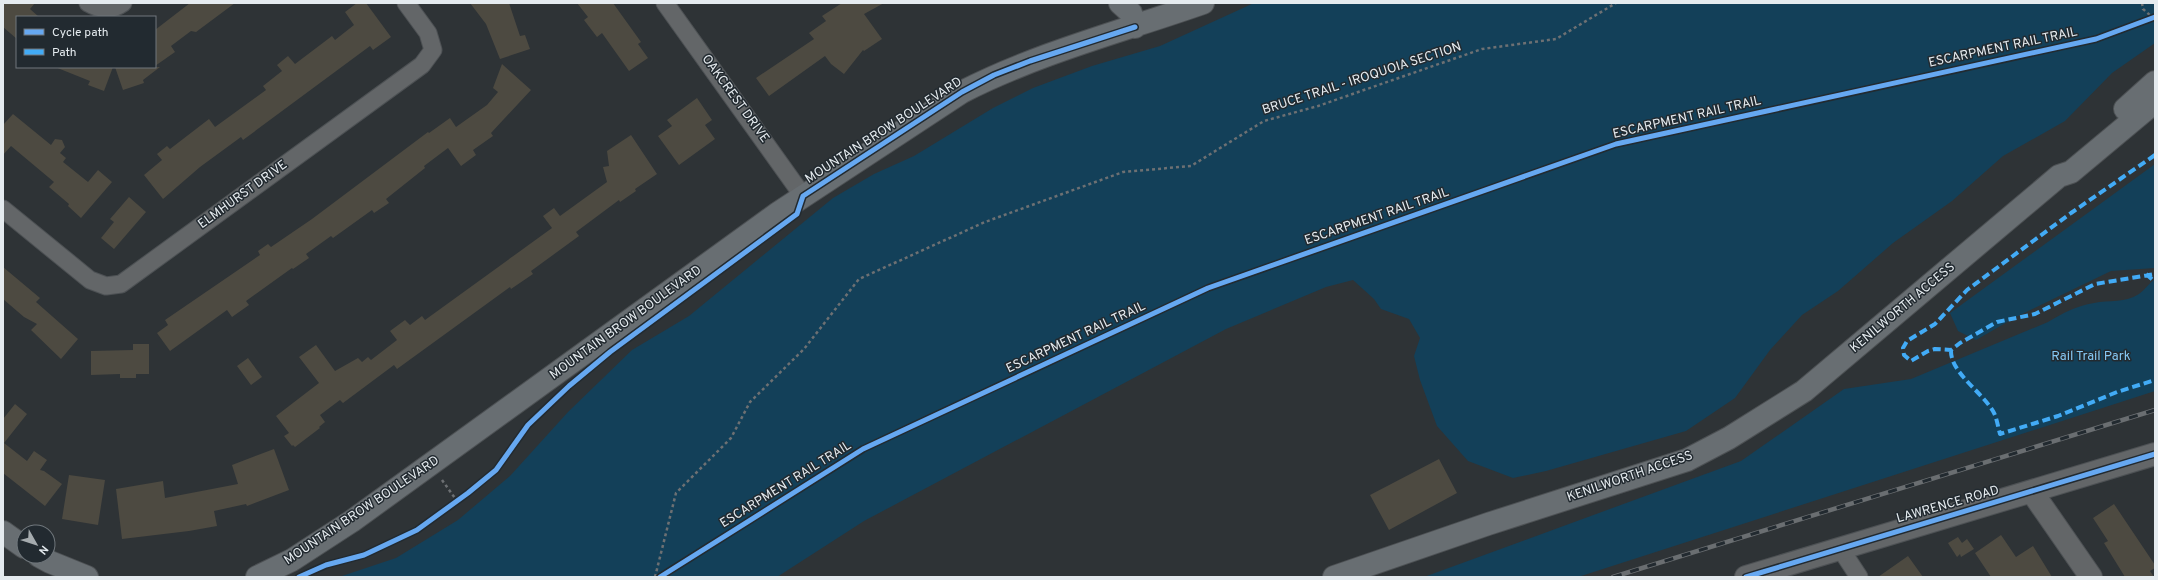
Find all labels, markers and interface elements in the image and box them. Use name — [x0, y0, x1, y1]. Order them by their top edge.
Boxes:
legend — [16, 16, 156, 68]
street label: ESCARPMENT RAIL TRAIL — [1927, 24, 2079, 72]
text: Cycle path — [52, 25, 109, 41]
street label: BRUCE TRAIL - IROQUOIA SECTION — [1260, 39, 1464, 119]
text: Path — [52, 45, 77, 61]
street label: OAKCREST DRIVE — [698, 52, 772, 146]
street label: MOUNTAIN BROW BOULEVARD — [803, 74, 965, 188]
street label: ESCARPMENT RAIL TRAIL — [1611, 93, 1763, 143]
street label: ELMHURST DRIVE — [195, 157, 291, 233]
street label: ESCARPMENT RAIL TRAIL — [1303, 185, 1451, 249]
street label: KENILWORTH ACCESS — [1847, 259, 1959, 357]
street label: MOUNTAIN BROW BOULEVARD — [547, 263, 705, 383]
street label: ESCARPMENT RAIL TRAIL — [1004, 299, 1148, 377]
park label: Rail Trail Park — [2051, 349, 2131, 365]
street label: ESCARPMENT RAIL TRAIL — [717, 438, 855, 532]
street label: KENILWORTH ACCESS — [1565, 448, 1695, 506]
street label: MOUNTAIN BROW BOULEVARD — [281, 453, 443, 569]
street label: LAWRENCE ROAD — [1895, 483, 2001, 527]
north arrow — [16, 524, 56, 564]
text: N — [35, 542, 51, 557]

